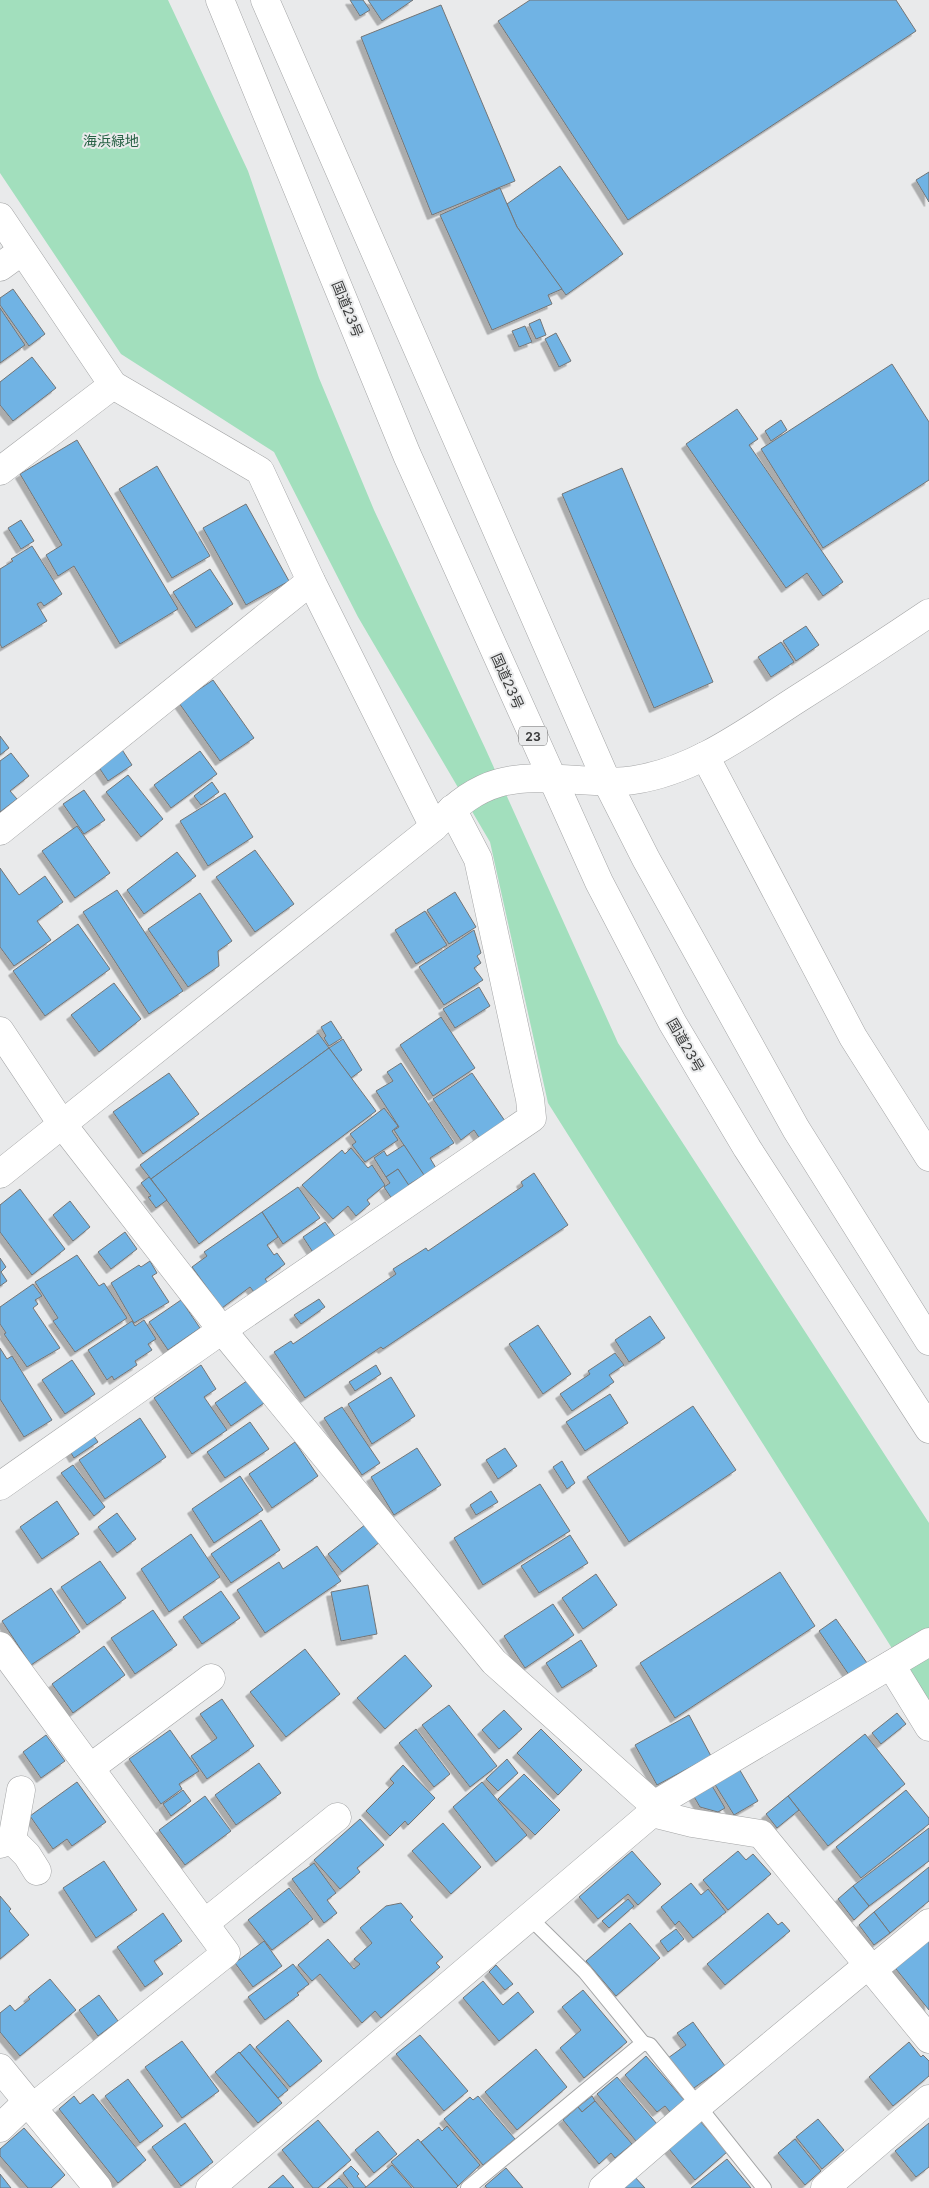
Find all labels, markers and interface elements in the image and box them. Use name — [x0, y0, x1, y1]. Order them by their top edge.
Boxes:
park label: 海浜緑地 — [83, 132, 139, 149]
street label: 国道23号 — [329, 278, 367, 340]
street label: 国道23号 — [488, 651, 528, 711]
road number: 23 — [519, 726, 547, 746]
street label: 国道23号 — [664, 1015, 708, 1075]

